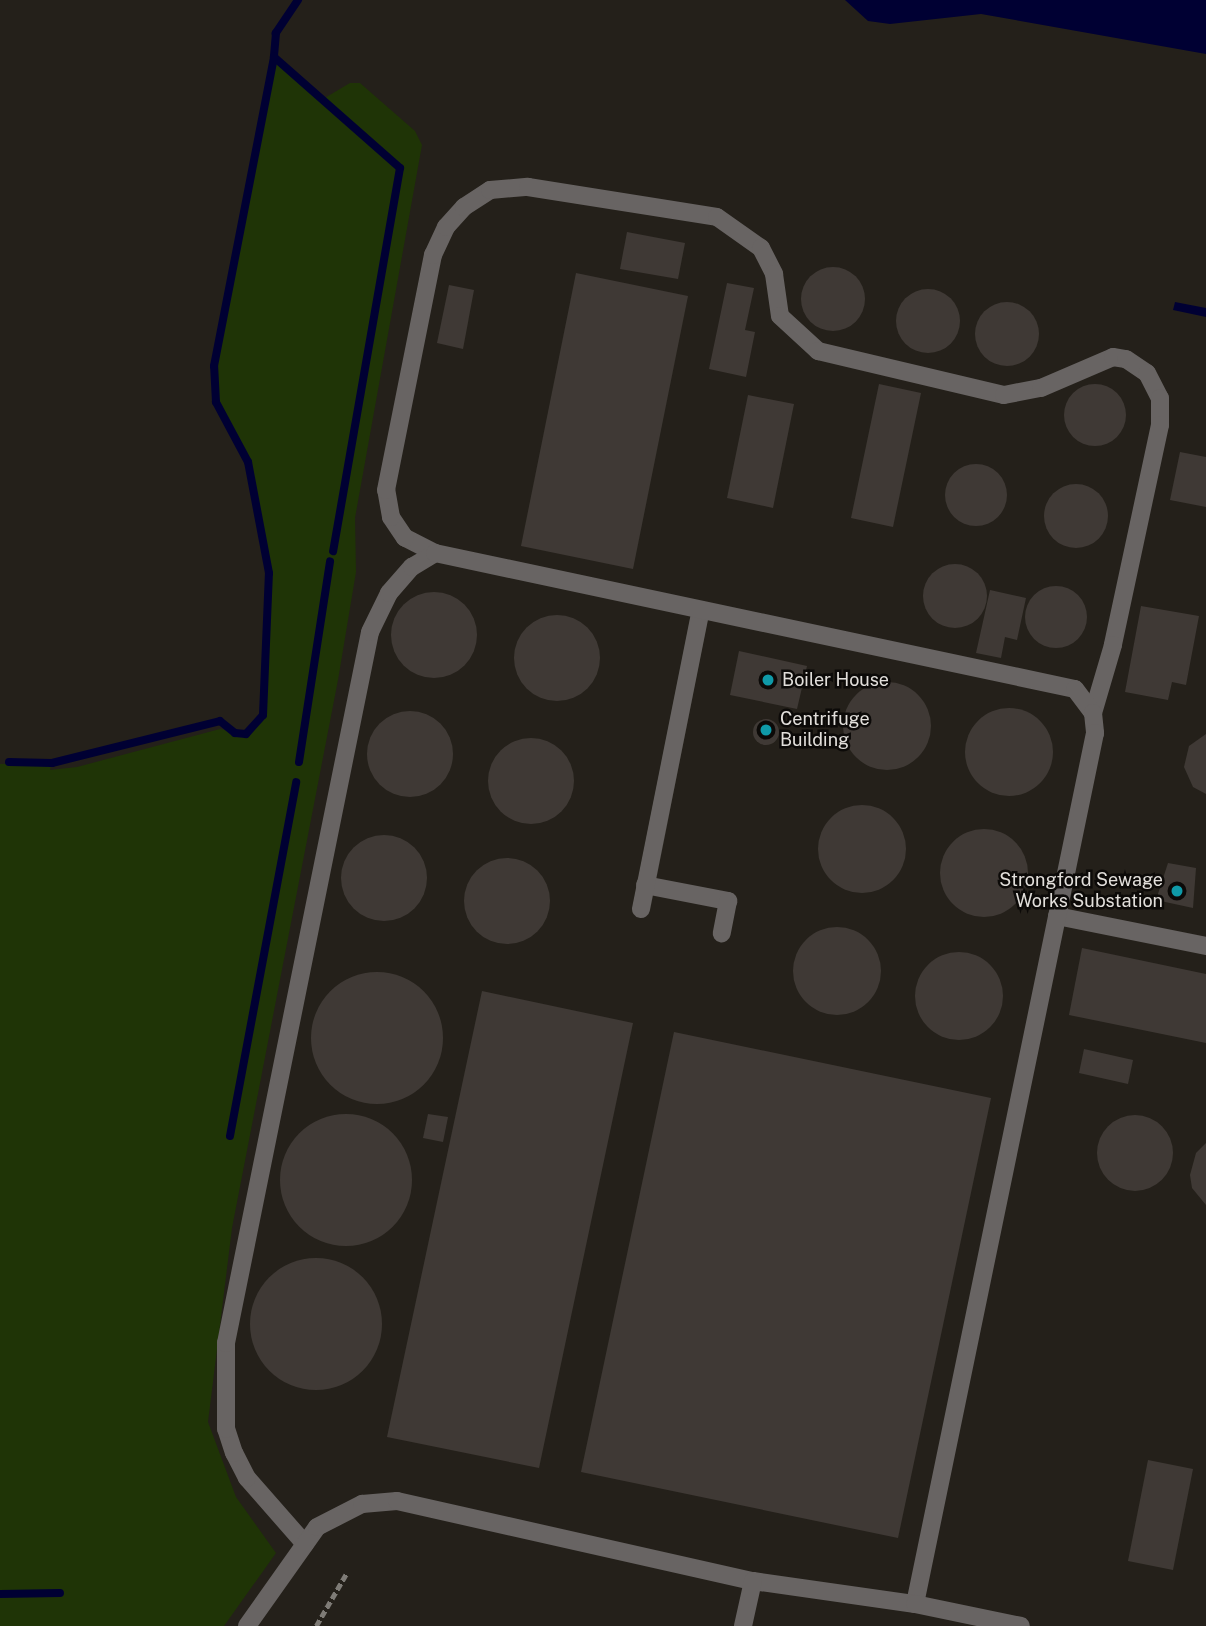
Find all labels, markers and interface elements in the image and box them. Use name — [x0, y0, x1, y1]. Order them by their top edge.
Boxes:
place label: Boiler House — [782, 669, 889, 691]
marker: Boiler House — [760, 672, 776, 688]
place label: Centrifuge Building — [780, 709, 870, 752]
marker: Centrifuge Building — [758, 722, 774, 738]
place label: Strongford Sewage Works Substation — [999, 870, 1163, 912]
marker: Strongford Sewage Works Substation — [1169, 883, 1185, 899]

